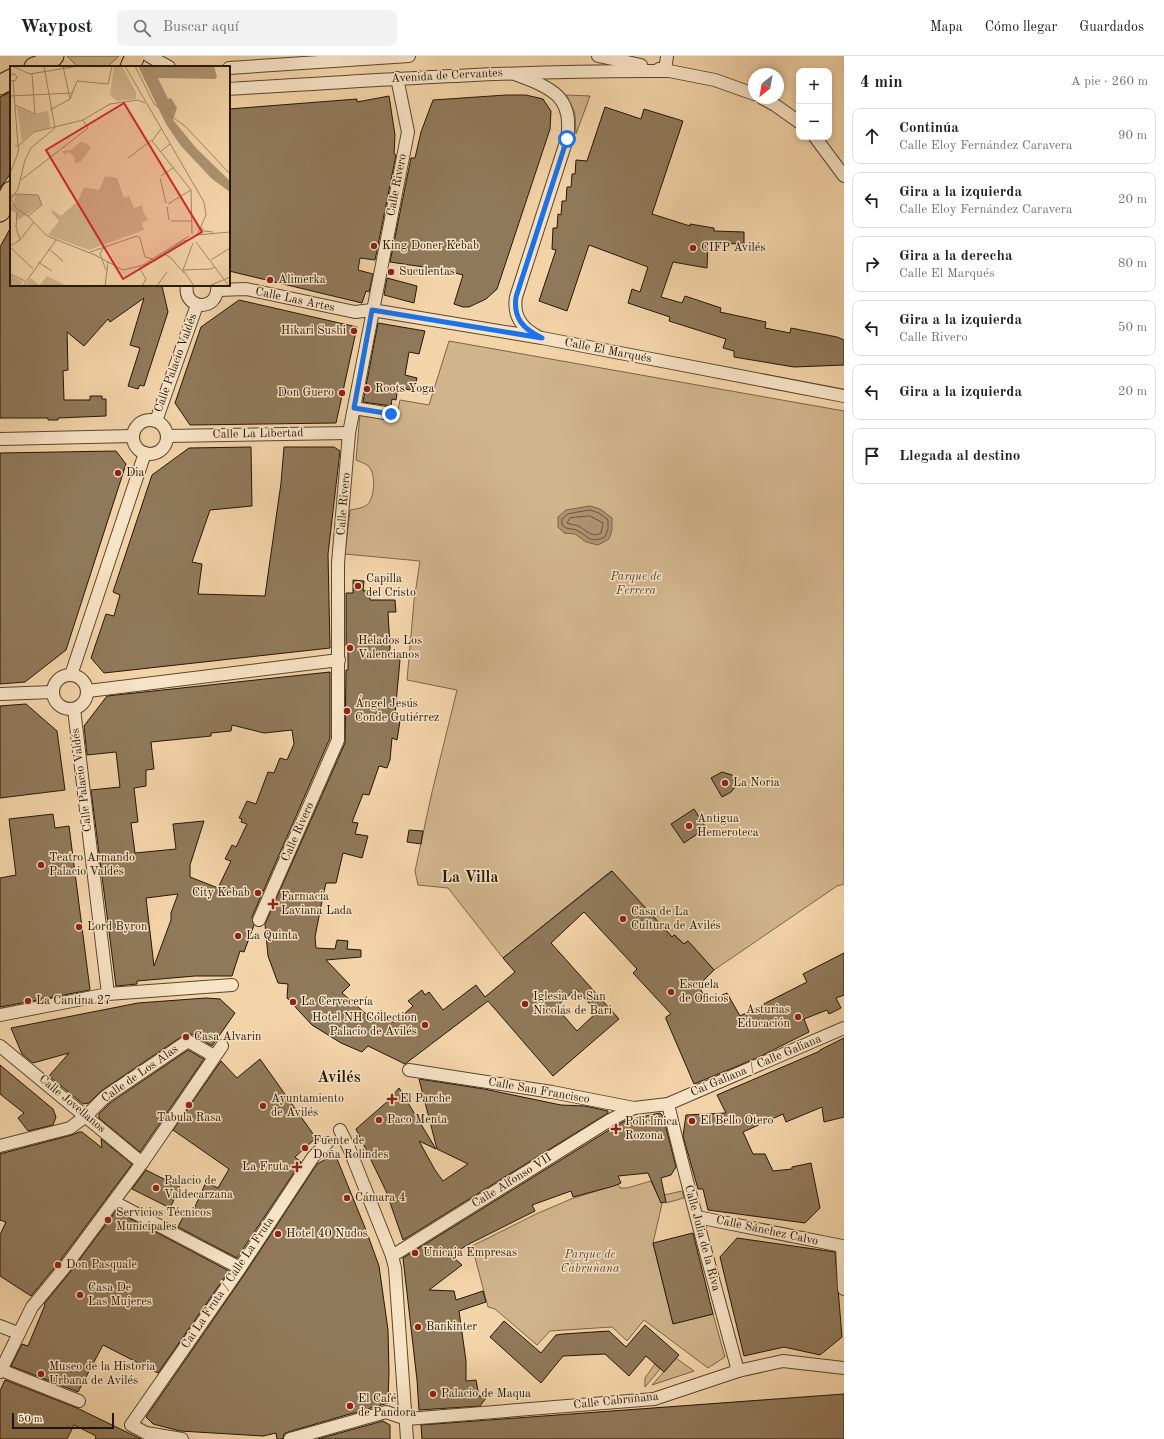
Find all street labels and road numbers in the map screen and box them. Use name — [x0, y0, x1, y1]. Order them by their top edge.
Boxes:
street label: Avenida de Cervantes — [391, 67, 503, 85]
street label: Calle Rivero — [385, 153, 409, 217]
street label: Calle Las Artes — [254, 286, 336, 314]
street label: Calle Palacio Valdés — [153, 312, 199, 414]
street label: Calle El Marqués — [564, 337, 652, 365]
street label: Calle La Libertad — [212, 427, 304, 441]
street label: Calle Rivero — [335, 472, 353, 536]
street label: Calle Palacio Valdés — [70, 728, 94, 832]
street label: Calle Rivero — [280, 801, 316, 863]
street label: Cai Galiana / Calle Galiana — [689, 1033, 823, 1099]
street label: Calle de Los Alas — [99, 1043, 181, 1105]
street label: Calle Jovellanos — [37, 1073, 107, 1135]
street label: Calle San Francisco — [487, 1076, 591, 1106]
street label: Calle Alfonso VII — [470, 1152, 554, 1210]
street label: Calle Julia de la Riva — [682, 1184, 722, 1292]
street label: Calle Sánchez Calvo — [715, 1214, 819, 1248]
street label: Cai La Fruta / Calle La Fruta — [179, 1215, 277, 1351]
street label: Calle Cabruñana — [573, 1391, 659, 1411]

